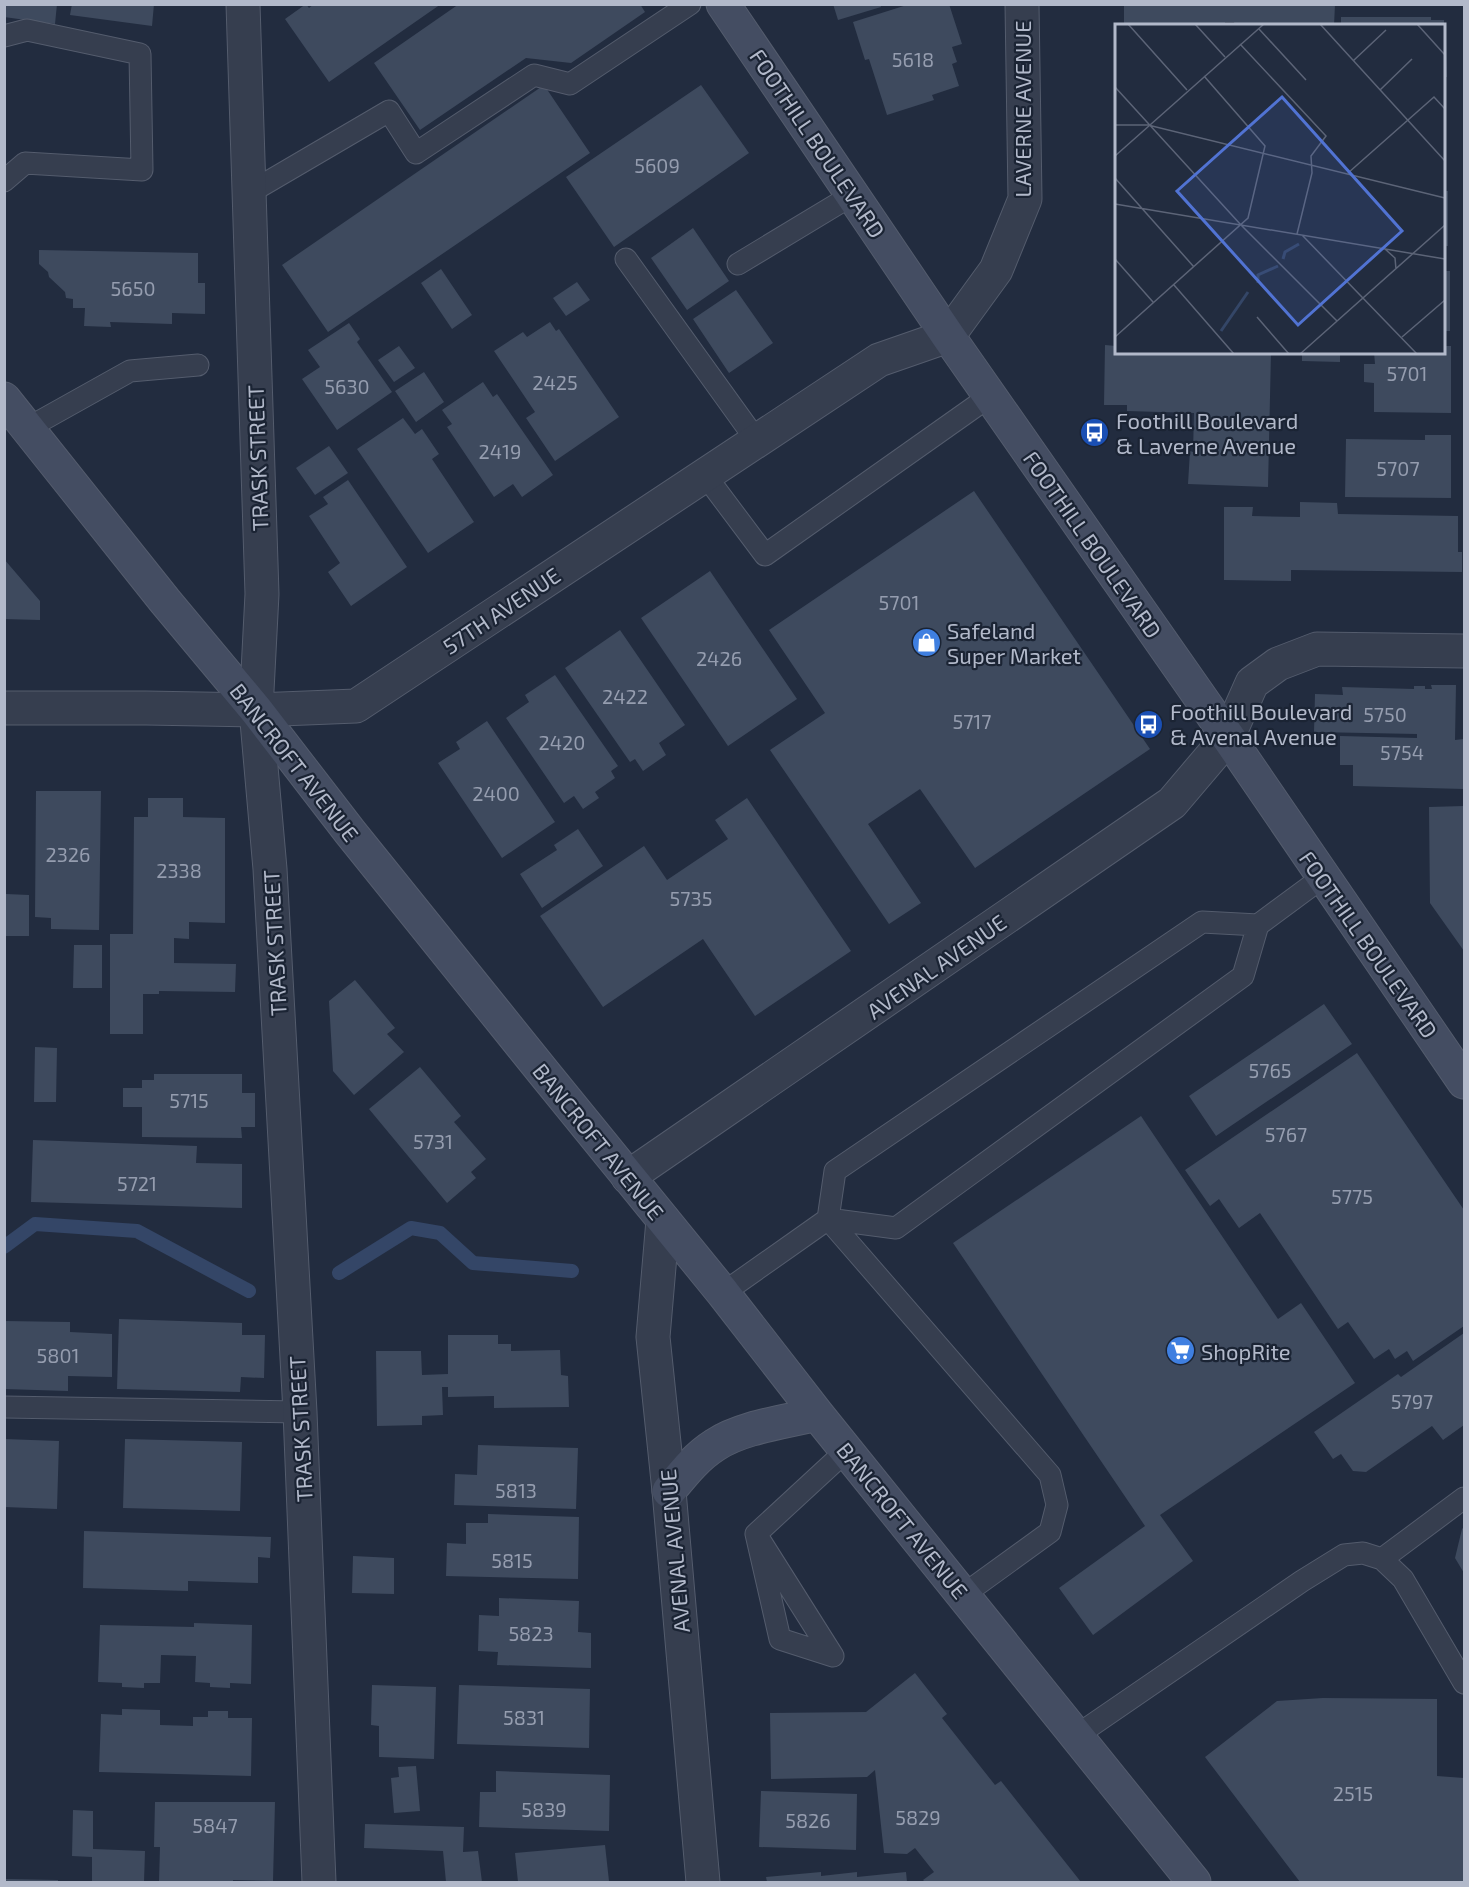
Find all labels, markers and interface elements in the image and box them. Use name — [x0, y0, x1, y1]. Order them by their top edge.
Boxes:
street label: LAVERNE AVENUE — [1009, 21, 1035, 197]
inset map — [1115, 24, 1445, 354]
street label: FOOTHILL BOULEVARD — [745, 44, 891, 242]
house number: 5618 — [892, 47, 934, 71]
house number: 5609 — [634, 153, 680, 177]
house number: 5650 — [111, 276, 155, 300]
house number: 5701 — [1387, 361, 1427, 385]
house number: 2425 — [532, 370, 578, 394]
house number: 5630 — [324, 374, 370, 398]
street label: TRASK STREET — [241, 384, 273, 532]
place label: Foothill Boulevard & Laverne Avenue — [1116, 407, 1298, 458]
bus stop icon: Foothill Boulevard & Laverne Avenue — [1079, 417, 1111, 449]
house number: 2419 — [479, 439, 521, 463]
street label: FOOTHILL BOULEVARD — [1019, 446, 1167, 642]
house number: 5707 — [1376, 456, 1420, 480]
street label: 57TH AVENUE — [437, 561, 565, 659]
house number: 5701 — [879, 590, 919, 614]
place label: Safeland Super Market — [947, 617, 1081, 668]
shop icon: Safeland Super Market — [910, 627, 942, 659]
house number: 2426 — [696, 646, 742, 670]
street label: BANCROFT AVENUE — [225, 678, 365, 846]
house number: 2422 — [602, 684, 648, 708]
place label: Foothill Boulevard & Avenal Avenue — [1170, 698, 1352, 749]
house number: 5750 — [1363, 702, 1407, 726]
bus stop icon: Foothill Boulevard & Avenal Avenue — [1133, 708, 1165, 740]
house number: 5717 — [952, 709, 992, 733]
house number: 2420 — [539, 730, 585, 754]
house number: 5754 — [1380, 740, 1424, 764]
house number: 2400 — [472, 781, 520, 805]
house number: 2326 — [45, 842, 91, 866]
street label: FOOTHILL BOULEVARD — [1295, 846, 1443, 1042]
house number: 2338 — [156, 858, 202, 882]
street label: TRASK STREET — [257, 869, 291, 1017]
house number: 5735 — [670, 886, 712, 910]
street label: AVENAL AVENUE — [861, 908, 1011, 1024]
street label: BANCROFT AVENUE — [528, 1058, 670, 1224]
house number: 5765 — [1248, 1058, 1292, 1082]
house number: 5715 — [169, 1088, 209, 1112]
house number: 5767 — [1265, 1122, 1307, 1146]
house number: 5731 — [413, 1129, 453, 1153]
house number: 5721 — [117, 1171, 157, 1195]
house number: 5775 — [1331, 1184, 1373, 1208]
supermarket icon: ShopRite — [1164, 1335, 1196, 1367]
place label: ShopRite — [1201, 1338, 1291, 1364]
house number: 5801 — [37, 1343, 79, 1367]
street label: TRASK STREET — [283, 1355, 317, 1503]
house number: 5797 — [1391, 1389, 1433, 1413]
street label: BANCROFT AVENUE — [832, 1437, 974, 1603]
street label: AVENAL AVENUE — [654, 1468, 694, 1634]
house number: 5813 — [495, 1478, 537, 1502]
house number: 5815 — [491, 1548, 533, 1572]
house number: 5823 — [508, 1621, 554, 1645]
house number: 5831 — [503, 1705, 545, 1729]
house number: 2515 — [1333, 1781, 1373, 1805]
house number: 5839 — [521, 1797, 567, 1821]
house number: 5829 — [895, 1805, 941, 1829]
house number: 5826 — [785, 1808, 831, 1832]
house number: 5847 — [192, 1813, 238, 1837]

